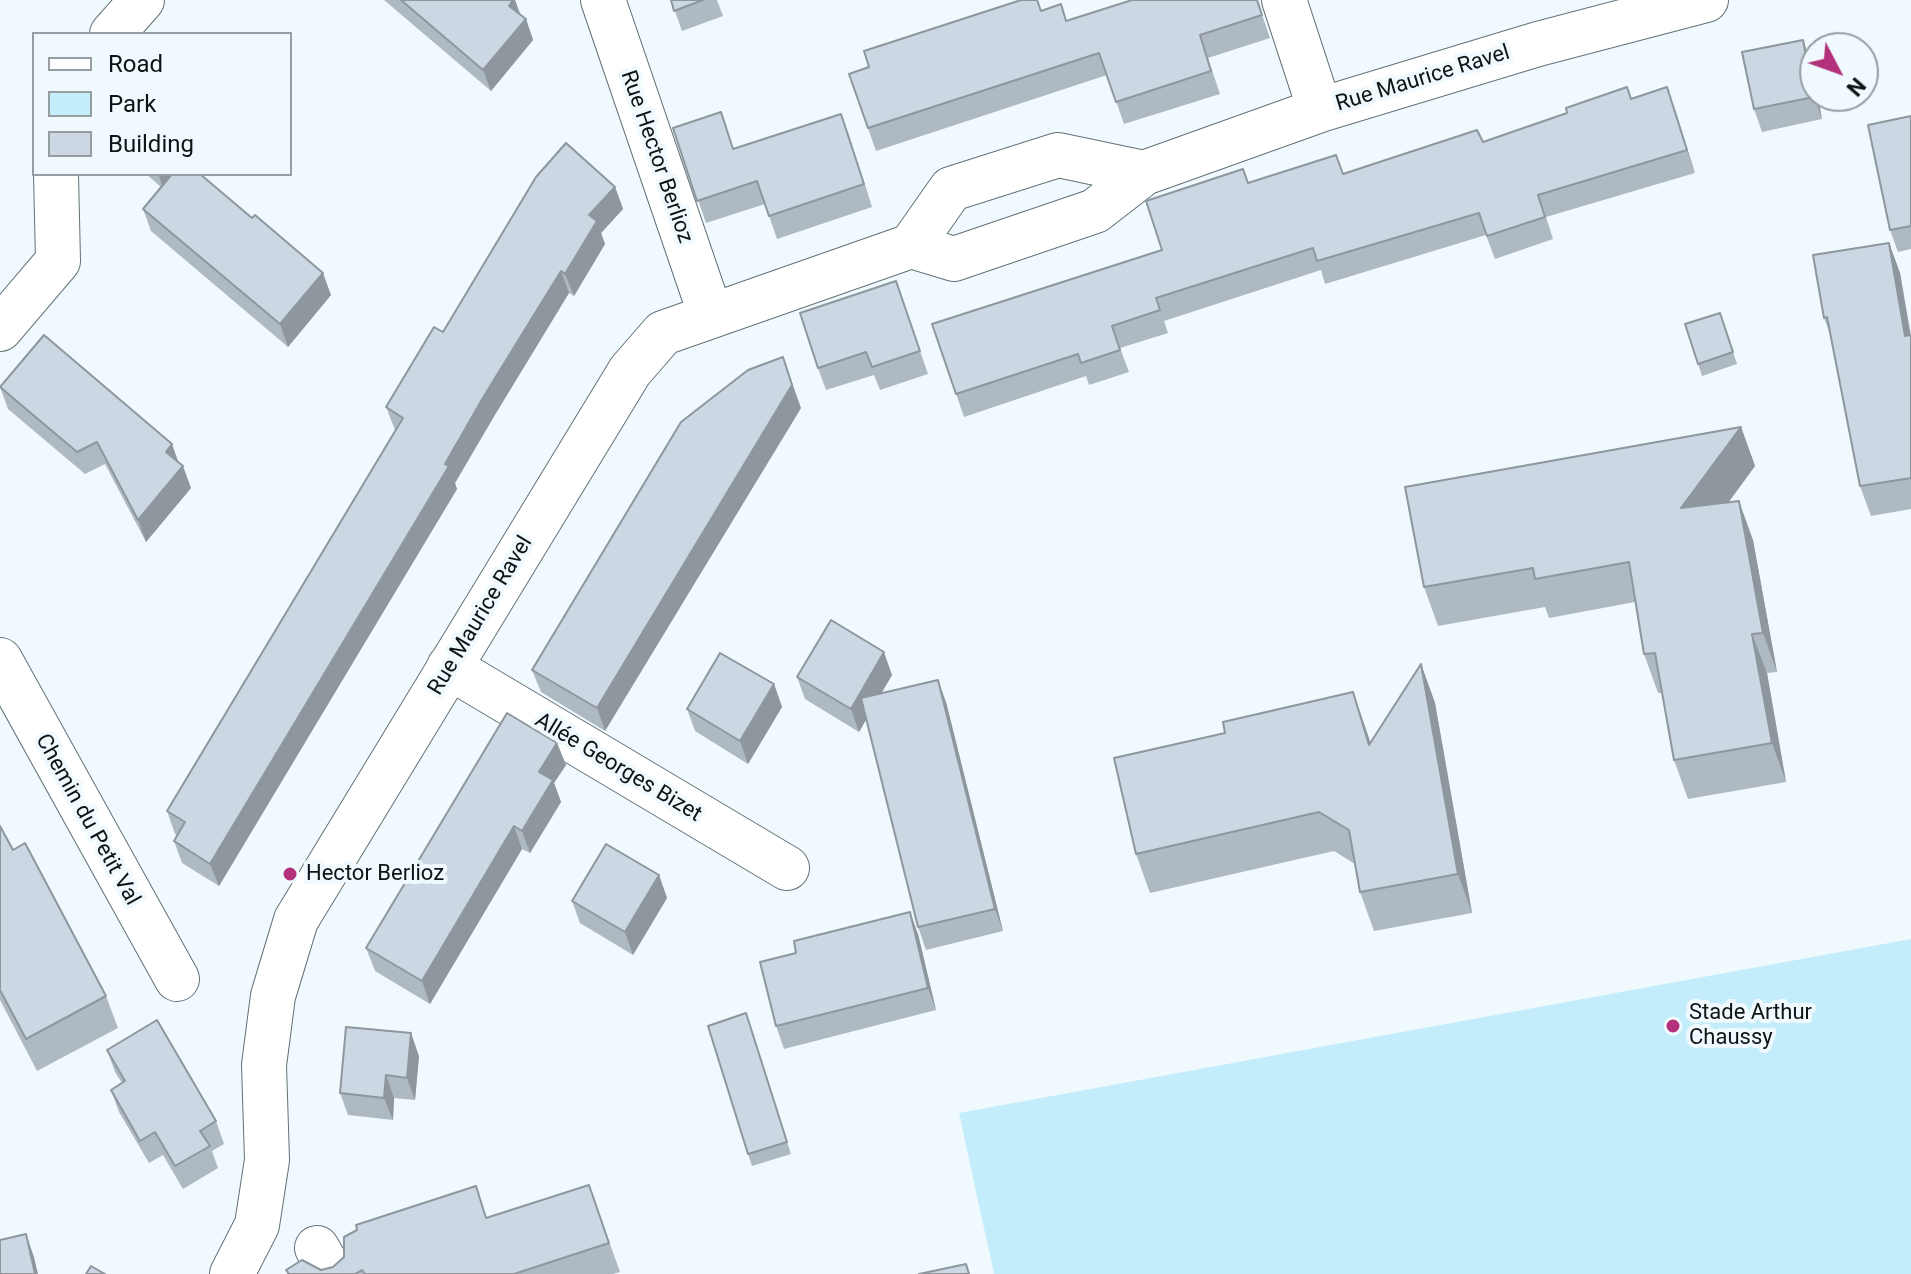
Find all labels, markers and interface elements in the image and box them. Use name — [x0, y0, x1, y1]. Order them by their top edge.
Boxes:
legend — [32, 32, 292, 176]
north arrow — [1799, 32, 1879, 112]
street label: Rue Maurice Ravel — [1333, 40, 1513, 118]
text: Road — [108, 50, 163, 78]
street label: Rue Hector Berlioz — [614, 67, 698, 247]
text: N — [1841, 73, 1871, 101]
text: Park — [108, 90, 156, 118]
text: Building — [108, 130, 194, 158]
street label: Rue Maurice Ravel — [423, 532, 539, 700]
street label: Allée Georges Bizet — [530, 708, 706, 828]
street label: Chemin du Petit Val — [29, 730, 145, 910]
place label: Hector Berlioz — [306, 861, 444, 887]
marker: Hector Berlioz — [281, 865, 299, 883]
place label: Stade Arthur Chaussy — [1689, 1000, 1812, 1052]
marker: Stade Arthur Chaussy — [1664, 1017, 1682, 1035]

